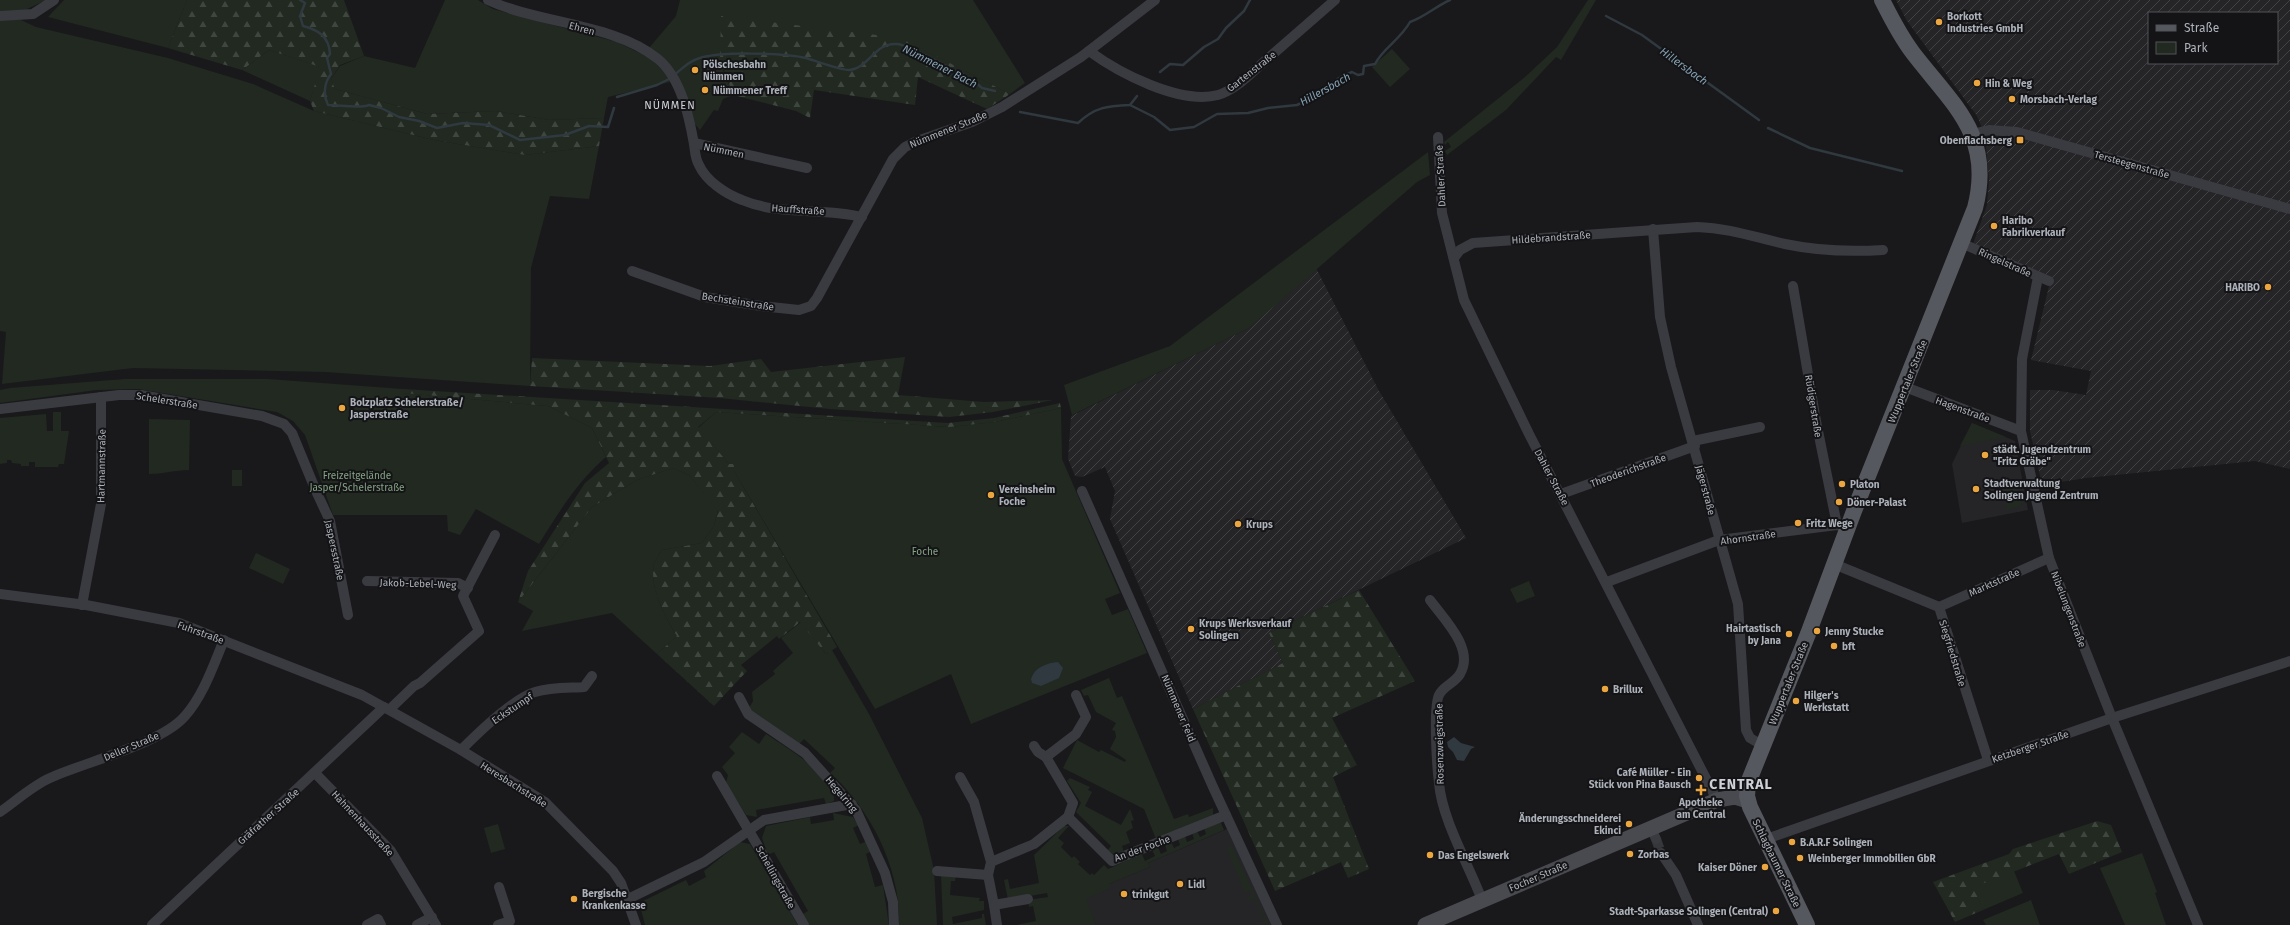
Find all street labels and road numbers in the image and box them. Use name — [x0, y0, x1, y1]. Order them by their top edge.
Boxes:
street label: Ehren — [568, 20, 596, 38]
street label: Gartenstraße — [1225, 49, 1279, 95]
street label: Nümmener Straße — [908, 109, 989, 151]
street label: Nümmen — [702, 141, 745, 161]
street label: Dahler Straße — [1433, 145, 1449, 207]
street label: Tersteegenstraße — [2093, 148, 2171, 181]
street label: Hauffstraße — [771, 202, 825, 218]
street label: Hildebrandstraße — [1511, 229, 1591, 247]
street label: Ringelstraße — [1976, 246, 2033, 280]
street label: Bechsteinstraße — [701, 290, 775, 314]
street label: Wuppertaler Straße — [1886, 338, 1930, 425]
street label: Rüdigerstraße — [1802, 374, 1824, 438]
street label: Schelerstraße — [135, 390, 199, 412]
street label: Hagenstraße — [1934, 395, 1992, 425]
street label: Hartmannstraße — [95, 429, 109, 503]
street label: Dahler Straße — [1531, 447, 1571, 508]
street label: Theoderichstraße — [1589, 452, 1668, 490]
street label: Jägerstraße — [1693, 464, 1717, 517]
street label: Jaspersstraße — [322, 519, 346, 581]
street label: Ahornstraße — [1720, 528, 1777, 548]
street label: Marktstraße — [1967, 566, 2022, 599]
street label: Nibelungenstraße — [2048, 570, 2088, 649]
street label: Jakob-Lebel-Weg — [379, 577, 457, 591]
street label: Fuhrstraße — [176, 619, 226, 647]
street label: Siegfriedstraße — [1936, 619, 1968, 688]
street label: Wuppertaler Straße — [1767, 640, 1811, 727]
street label: Nümmener Feld — [1159, 673, 1198, 744]
street label: Eckstumpf — [490, 690, 536, 727]
street label: Rosenzweigstraße — [1433, 703, 1447, 785]
street label: Ketzberger Straße — [1990, 728, 2070, 766]
street label: Deller Straße — [102, 730, 161, 764]
street label: Heresbachstraße — [478, 759, 549, 810]
street label: Hegelring — [823, 774, 860, 816]
street label: Gräfrather Straße — [236, 786, 302, 847]
street label: Hahnenhausstraße — [329, 788, 396, 859]
street label: Schlagbaumer Straße — [1750, 817, 1803, 909]
street label: An der Foche — [1113, 833, 1172, 865]
street label: Schellingstraße — [753, 844, 797, 911]
street label: Focher Straße — [1507, 859, 1569, 895]

